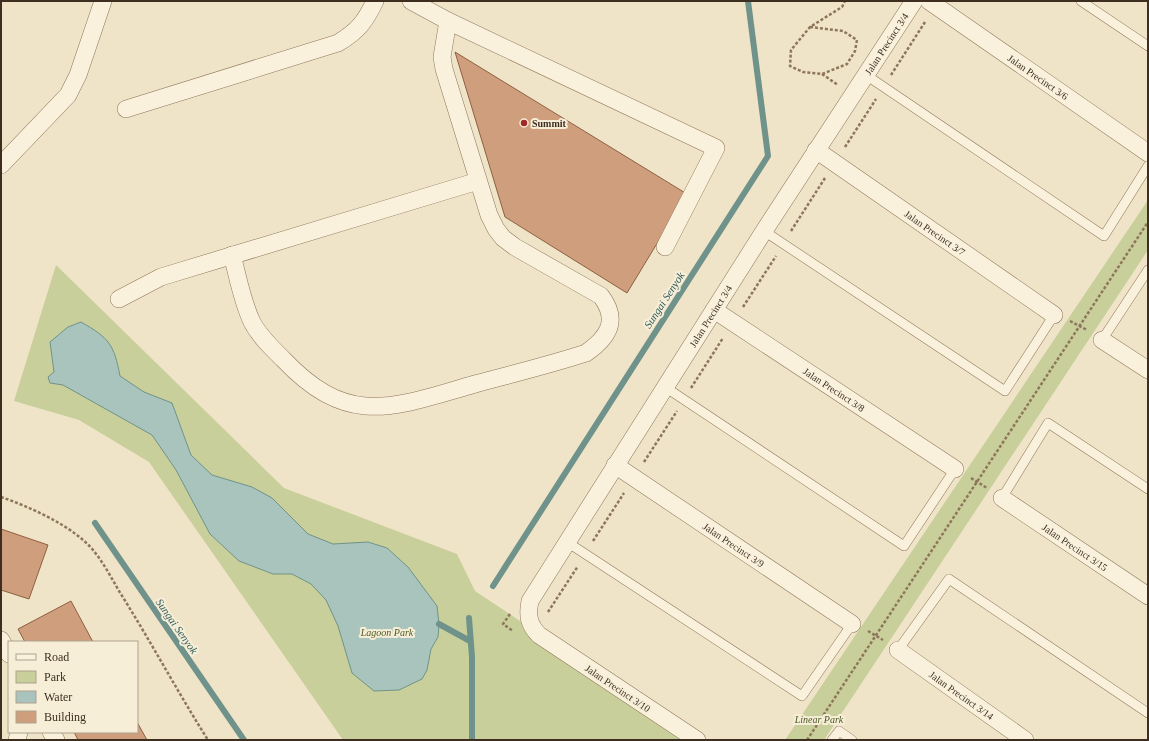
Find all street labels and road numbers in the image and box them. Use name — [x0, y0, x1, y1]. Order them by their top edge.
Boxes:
street label: Jalan Precinct 3/4 — [862, 11, 911, 77]
street label: Jalan Precinct 3/6 — [1006, 52, 1070, 102]
street label: Jalan Precinct 3/7 — [902, 208, 967, 258]
street label: Jalan Precinct 3/4 — [687, 283, 734, 349]
street label: Jalan Precinct 3/8 — [801, 366, 867, 414]
street label: Jalan Precinct 3/9 — [701, 521, 766, 569]
street label: Jalan Precinct 3/15 — [1040, 522, 1109, 573]
street label: Jalan Precinct 3/10 — [583, 663, 652, 714]
street label: Jalan Precinct 3/14 — [927, 669, 996, 722]

